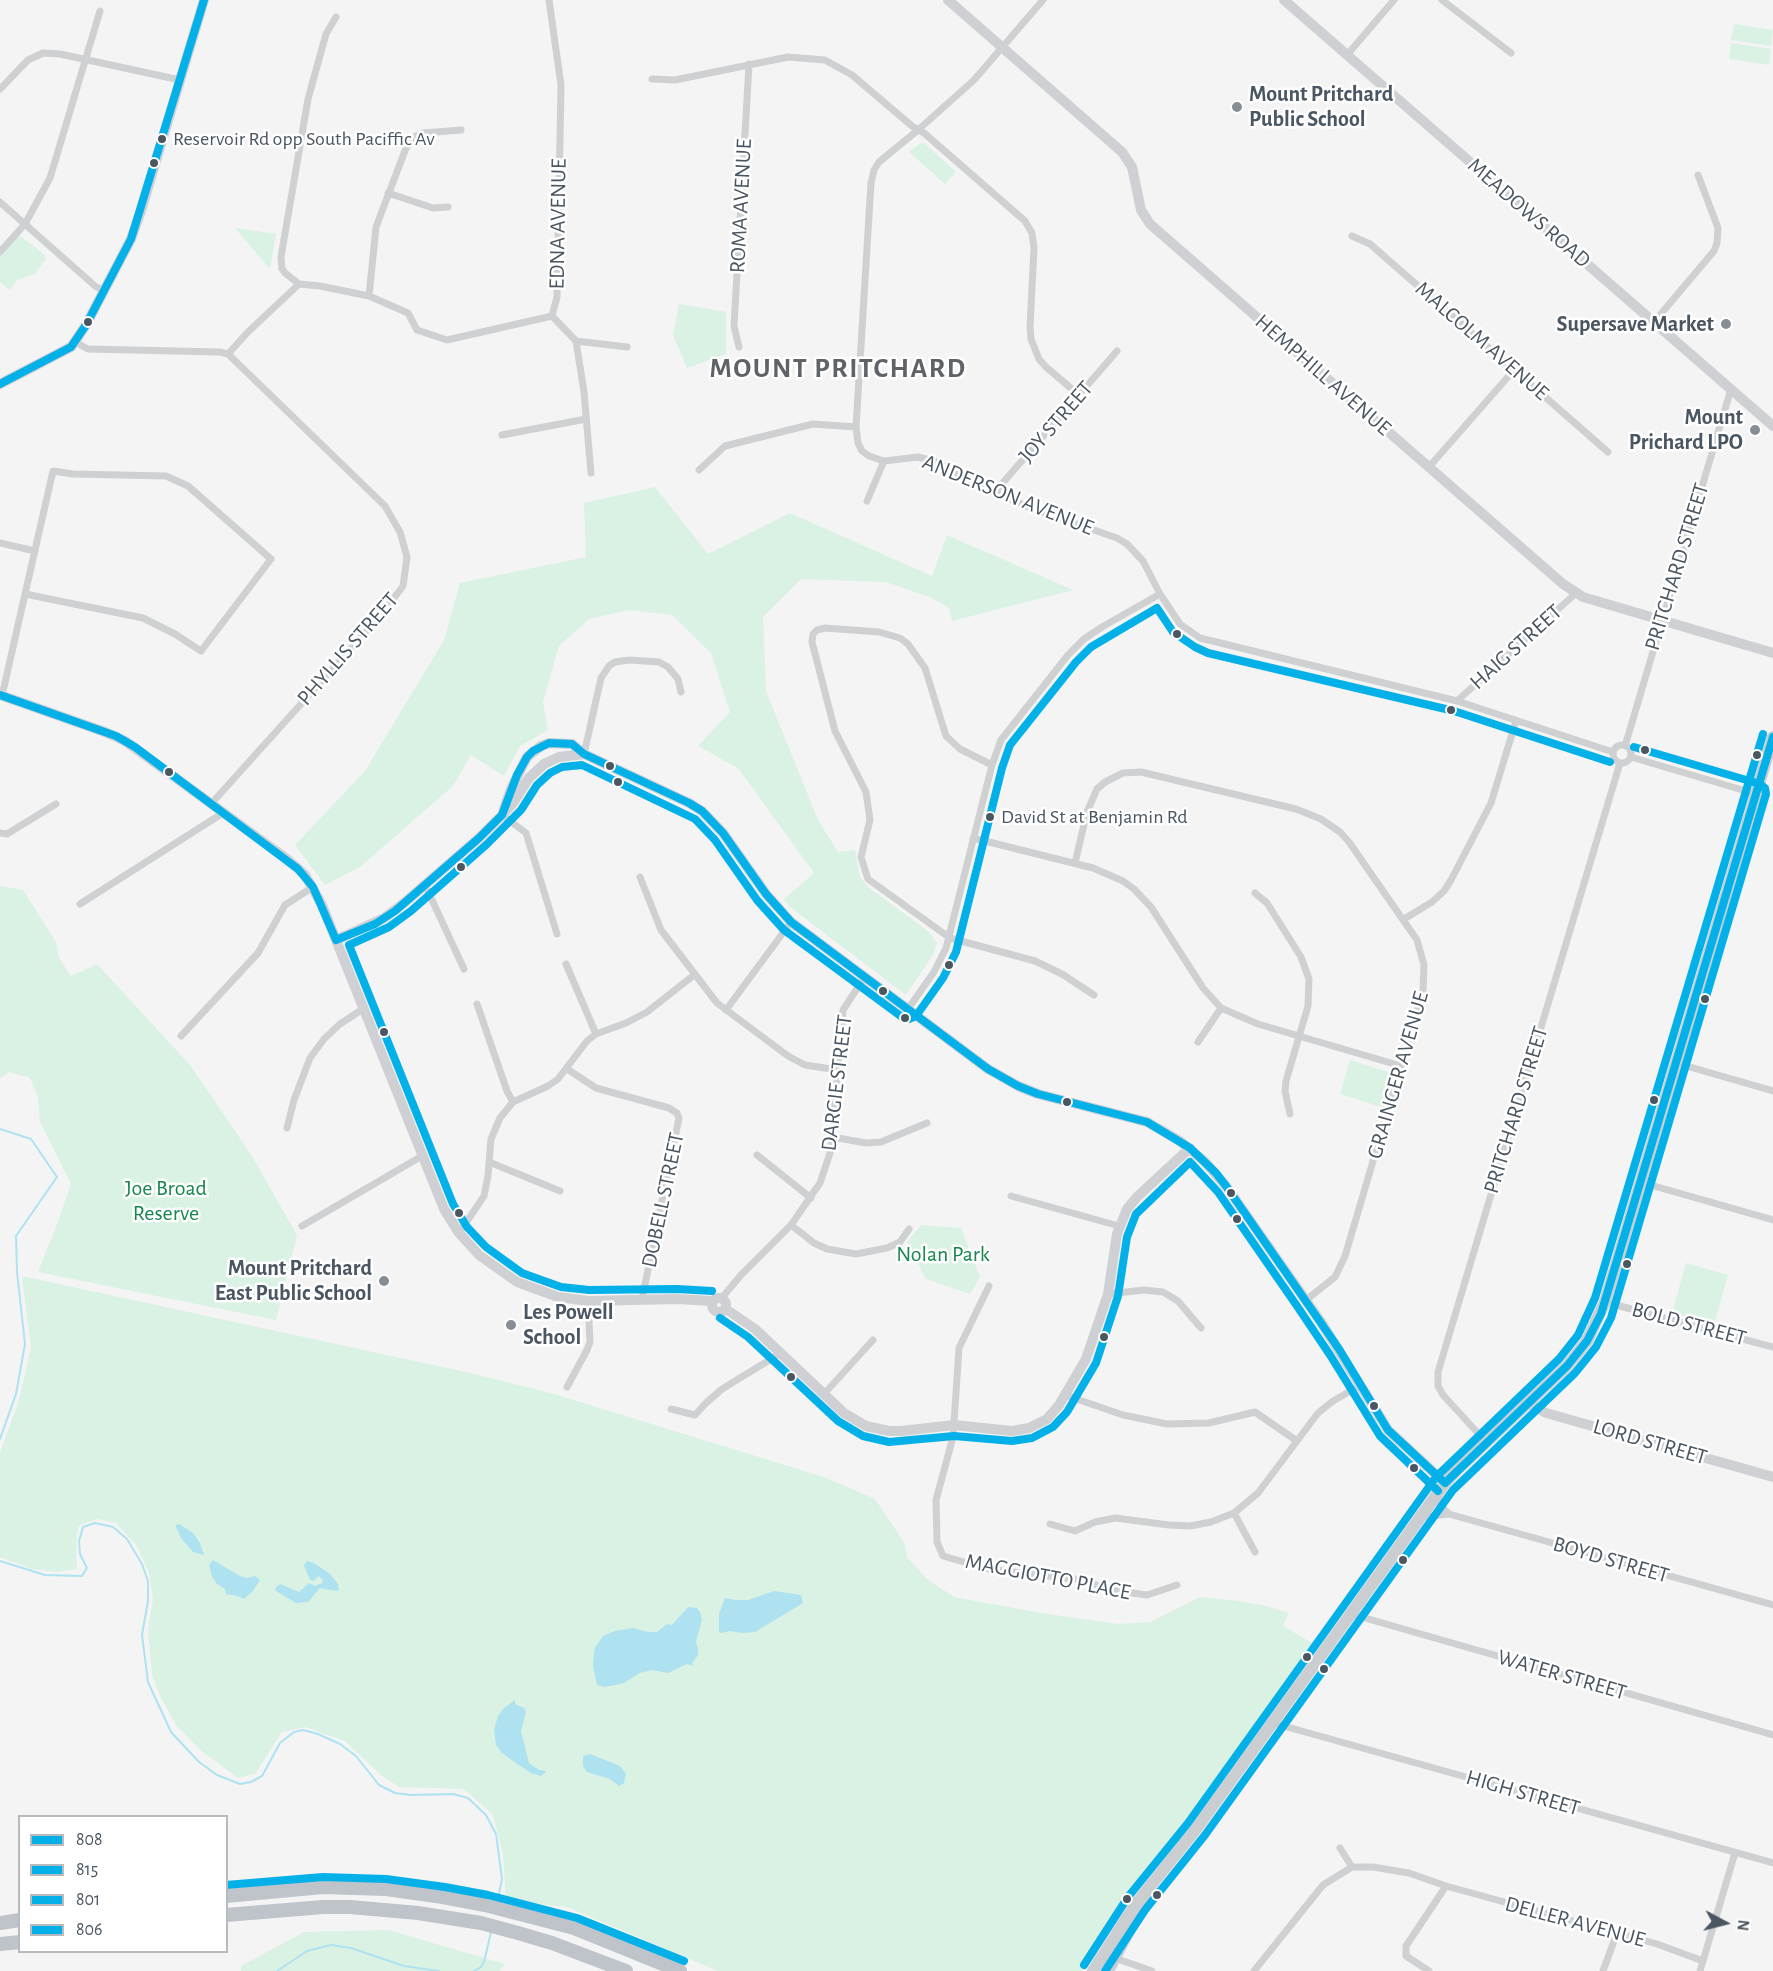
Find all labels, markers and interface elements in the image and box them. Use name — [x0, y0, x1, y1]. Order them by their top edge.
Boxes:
place label: Mount Pritchard Public School — [1249, 81, 1393, 132]
marker: Mount Pritchard Public School — [1230, 100, 1244, 114]
place label: Reservoir Rd opp South Paciffic Av — [173, 127, 435, 151]
marker: Reservoir Rd opp South Paciffic Av — [156, 133, 168, 145]
street label: ROMA AVENUE — [724, 138, 758, 274]
street label: MEADOWS ROAD — [1462, 152, 1596, 274]
unlabelled marker — [148, 157, 160, 169]
street label: EDNA AVENUE — [544, 158, 572, 290]
street label: MALCOLM AVENUE — [1410, 276, 1554, 406]
street label: HEMPHILL AVENUE — [1249, 309, 1397, 441]
place label: Supersave Market — [1556, 311, 1714, 337]
unlabelled marker — [82, 316, 94, 328]
marker: Supersave Market — [1719, 317, 1733, 331]
district label: MOUNT PRITCHARD — [709, 352, 967, 386]
street label: JOY STREET — [1013, 376, 1099, 468]
place label: Mount Prichard LPO — [1629, 404, 1743, 456]
marker: Mount Prichard LPO — [1748, 423, 1762, 437]
street label: ANDERSON AVENUE — [918, 449, 1098, 541]
street label: PRITCHARD STREET — [1639, 480, 1715, 654]
street label: PHYLLIS STREET — [292, 587, 404, 711]
street label: HAIG STREET — [1464, 599, 1568, 695]
unlabelled marker — [1171, 628, 1183, 640]
unlabelled marker — [1445, 704, 1457, 716]
unlabelled marker — [1639, 744, 1651, 756]
unlabelled marker — [1751, 749, 1763, 761]
unlabelled marker — [604, 760, 616, 772]
unlabelled marker — [163, 766, 175, 778]
unlabelled marker — [612, 776, 624, 788]
place label: David St at Benjamin Rd — [1001, 805, 1188, 829]
marker: David St at Benjamin Rd — [984, 811, 996, 823]
unlabelled marker — [455, 861, 467, 873]
unlabelled marker — [943, 959, 955, 971]
unlabelled marker — [877, 985, 889, 997]
street label: GRAINGER AVENUE — [1361, 988, 1435, 1162]
unlabelled marker — [1699, 993, 1711, 1005]
unlabelled marker — [899, 1012, 911, 1024]
street label: DARGIE STREET — [816, 1013, 858, 1153]
street label: PRITCHARD STREET — [1478, 1023, 1554, 1197]
unlabelled marker — [378, 1026, 390, 1038]
unlabelled marker — [1648, 1094, 1660, 1106]
unlabelled marker — [1061, 1096, 1073, 1108]
street label: DOBELL STREET — [636, 1130, 690, 1270]
park label: Joe Broad Reserve — [125, 1175, 207, 1226]
unlabelled marker — [1225, 1187, 1237, 1199]
unlabelled marker — [453, 1207, 465, 1219]
unlabelled marker — [1231, 1213, 1243, 1225]
park label: Nolan Park — [896, 1241, 990, 1267]
place label: Mount Pritchard East Public School — [215, 1255, 372, 1306]
unlabelled marker — [1621, 1258, 1633, 1270]
marker: Mount Pritchard East Public School — [377, 1274, 391, 1288]
street label: BOLD STREET — [1629, 1296, 1749, 1352]
place label: Les Powell School — [523, 1299, 614, 1350]
marker: Les Powell School — [504, 1318, 518, 1332]
unlabelled marker — [1098, 1331, 1110, 1343]
unlabelled marker — [785, 1371, 797, 1383]
unlabelled marker — [1368, 1400, 1380, 1412]
street label: LORD STREET — [1590, 1413, 1710, 1471]
unlabelled marker — [1408, 1462, 1420, 1474]
street label: BOYD STREET — [1550, 1531, 1672, 1589]
street label: MAGGIOTTO PLACE — [963, 1548, 1133, 1606]
unlabelled marker — [1397, 1554, 1409, 1566]
street label: WATER STREET — [1494, 1644, 1630, 1706]
unlabelled marker — [1301, 1651, 1313, 1663]
unlabelled marker — [1318, 1663, 1330, 1675]
street label: HIGH STREET — [1463, 1764, 1583, 1822]
legend — [18, 1815, 228, 1953]
text: 808 — [76, 1831, 103, 1849]
text: 815 — [76, 1861, 98, 1879]
unlabelled marker — [1151, 1889, 1163, 1901]
text: 801 — [76, 1891, 100, 1909]
street label: DELLER AVENUE — [1502, 1891, 1648, 1953]
unlabelled marker — [1121, 1893, 1133, 1905]
north arrow — [1695, 1893, 1755, 1953]
text: N — [1734, 1919, 1751, 1932]
text: 806 — [76, 1921, 103, 1939]

